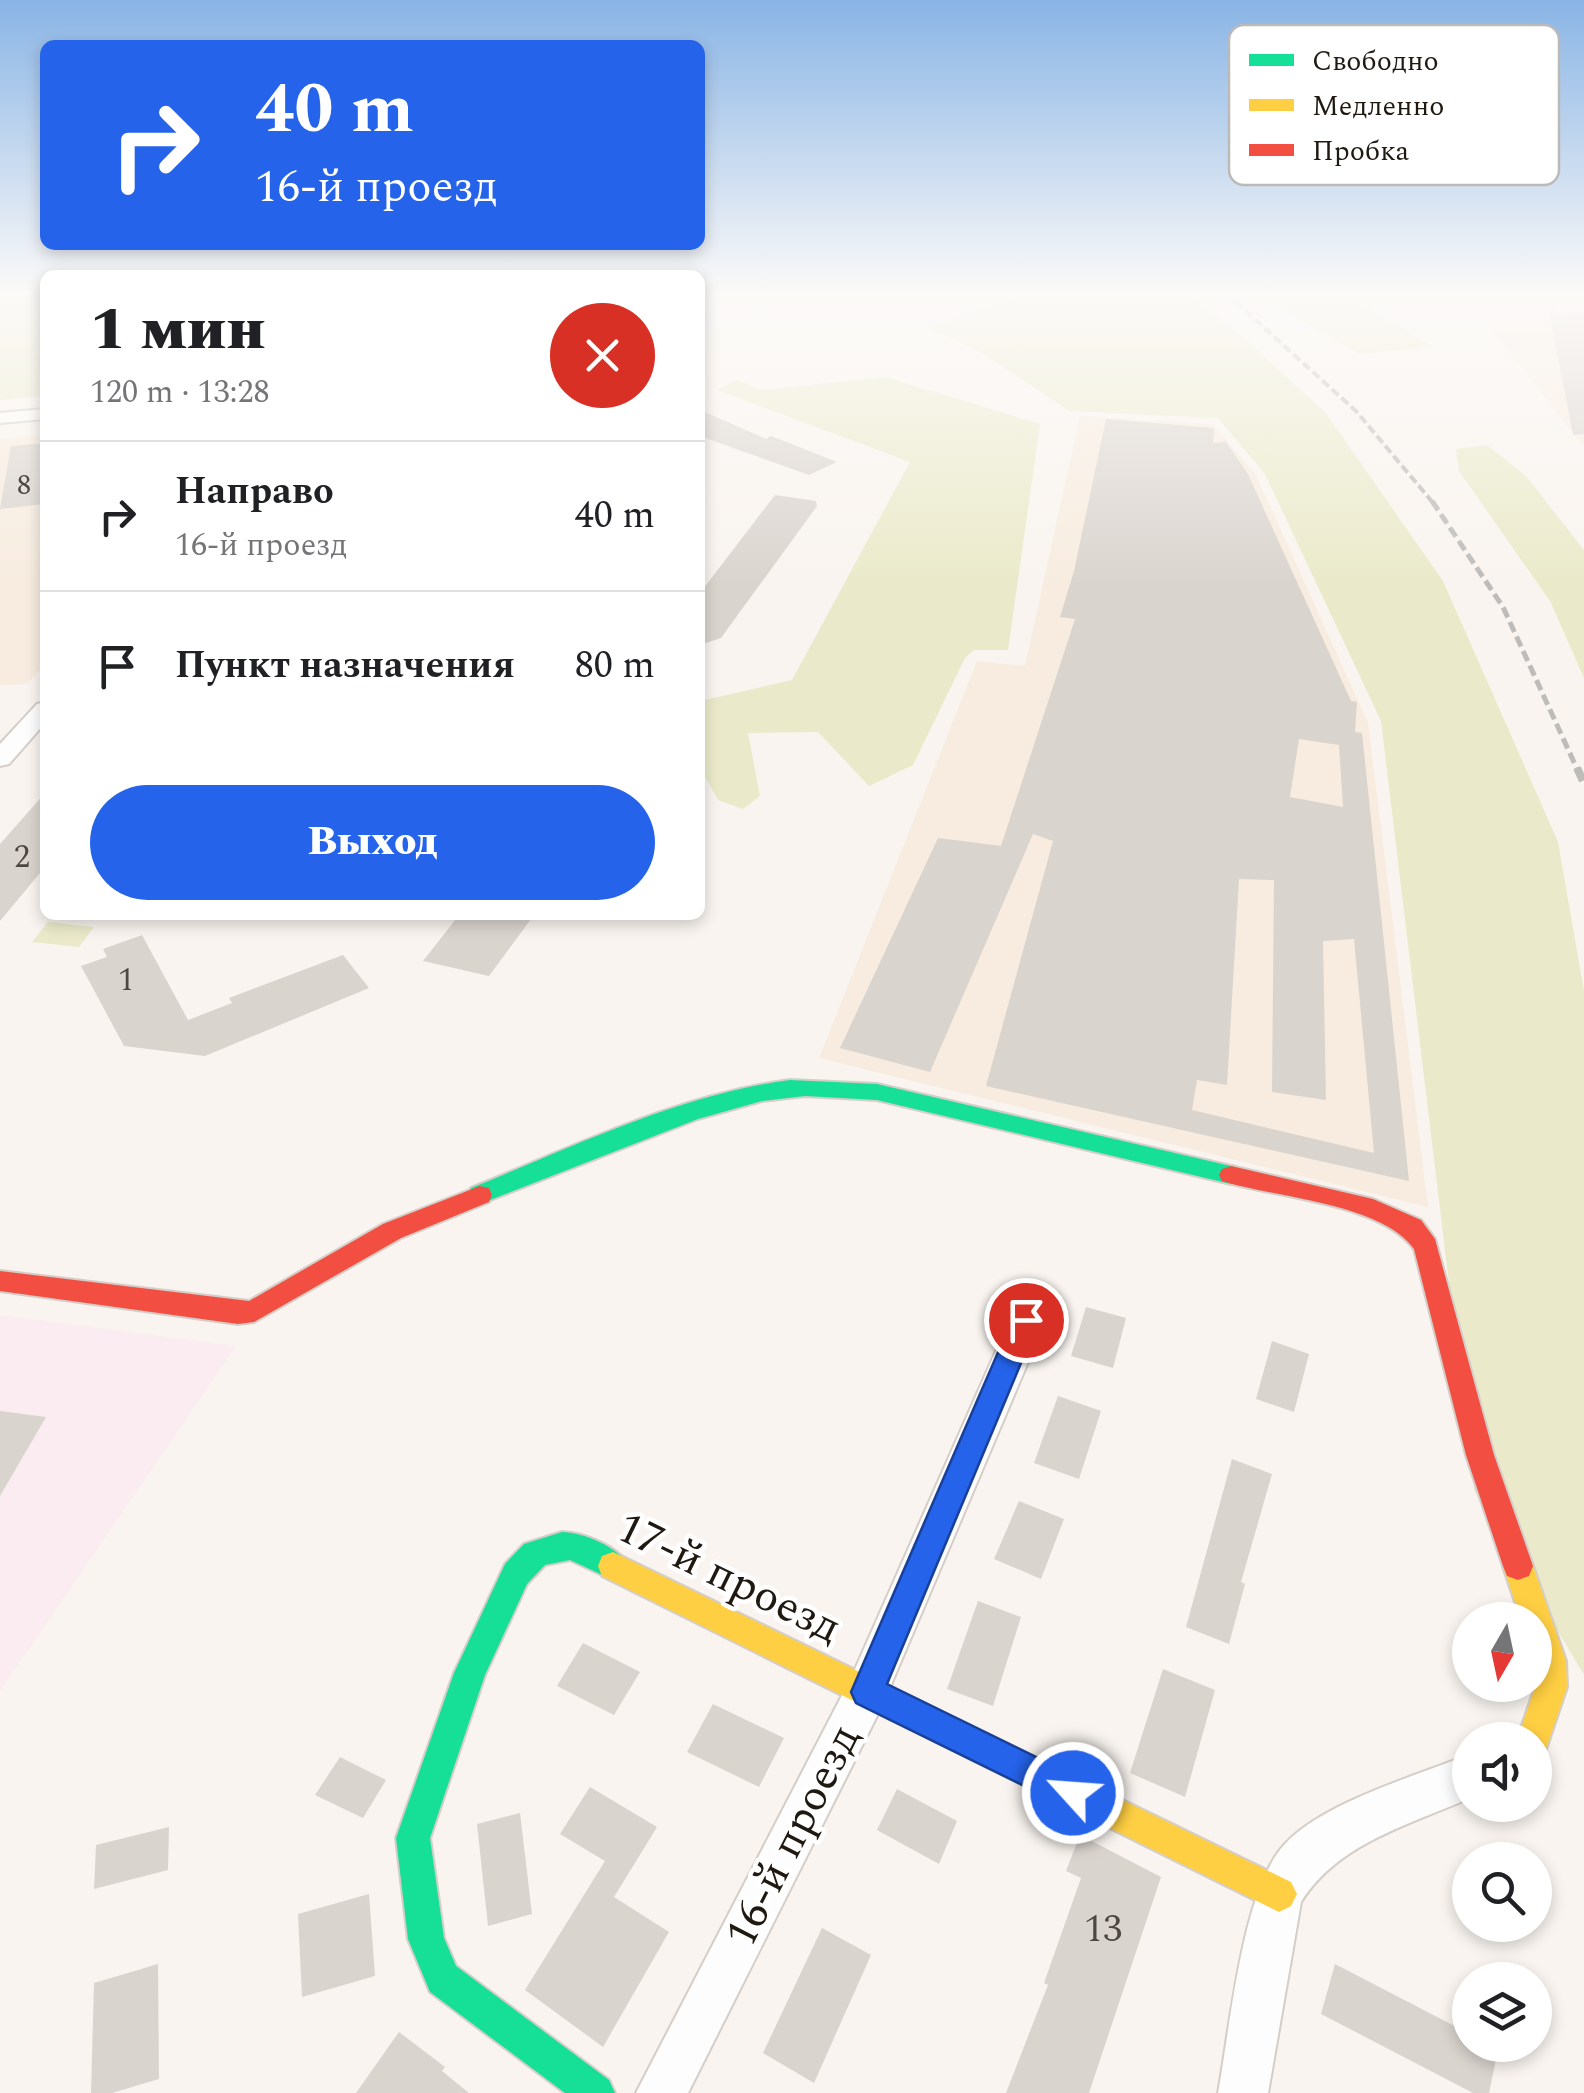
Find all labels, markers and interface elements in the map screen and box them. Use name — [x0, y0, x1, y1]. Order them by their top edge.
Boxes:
legend — [1229, 25, 1559, 185]
text: Свободно — [1312, 40, 1439, 83]
text: 40 m — [255, 57, 414, 163]
icon: right — [90, 80, 220, 210]
text: Медленно — [1312, 85, 1444, 128]
text: Пробка — [1312, 130, 1409, 173]
text: 16-й проезд — [255, 153, 498, 222]
text: 1 мин — [90, 284, 266, 376]
button: close — [550, 303, 655, 408]
text: 120 m · 13:28 — [90, 368, 270, 417]
text: Направо — [175, 463, 334, 521]
house number: 8 — [17, 464, 31, 507]
text: 40 m — [575, 487, 655, 545]
icon: right — [90, 489, 145, 544]
text: 16-й проезд — [175, 521, 348, 570]
text: Пункт назначения — [175, 637, 515, 695]
text: 80 m — [575, 637, 655, 695]
icon: arrive — [90, 639, 145, 694]
button: Выход — [90, 785, 655, 900]
house number: 2 — [14, 833, 30, 882]
house number: 1 — [118, 956, 134, 1005]
pin — [984, 1278, 1069, 1363]
icon: arrive — [999, 1293, 1054, 1348]
street label: 17-й проезд — [605, 1494, 853, 1662]
north arrow — [1452, 1602, 1552, 1702]
map controls — [1452, 1602, 1552, 2062]
street label: 16-й проезд — [707, 1712, 879, 1960]
button: sound — [1452, 1722, 1552, 1822]
position arrow — [1021, 1741, 1125, 1845]
button: search — [1452, 1842, 1552, 1942]
house number: 13 — [1084, 1901, 1122, 1959]
button: layers — [1452, 1962, 1552, 2062]

